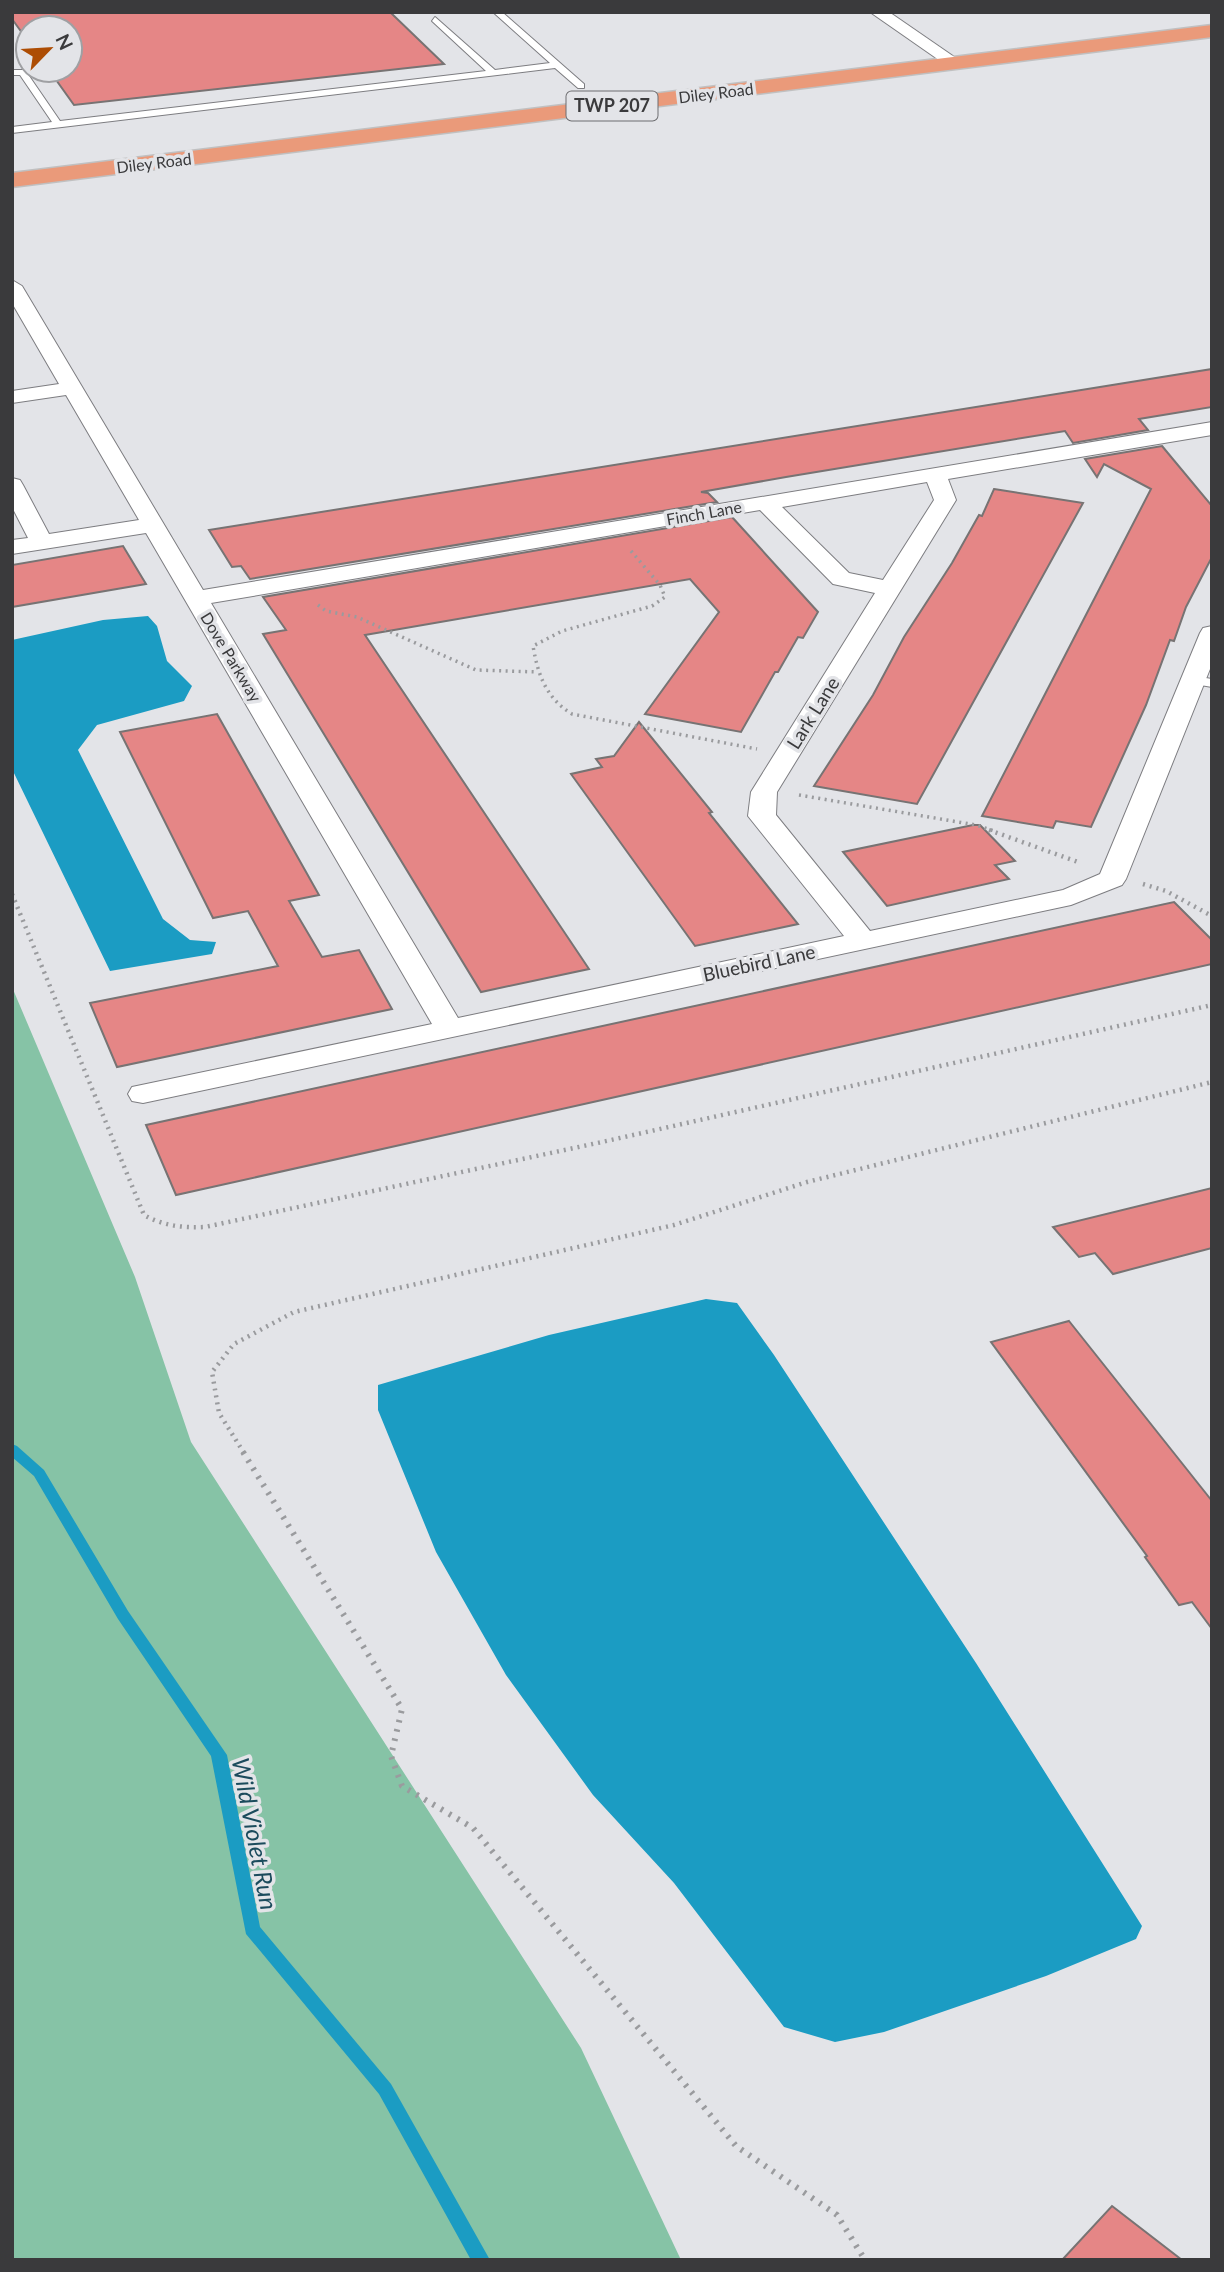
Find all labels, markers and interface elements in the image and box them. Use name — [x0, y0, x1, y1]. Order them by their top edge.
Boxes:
north arrow — [14, 14, 84, 84]
text: N — [51, 30, 78, 53]
street label: Diley Road — [677, 78, 754, 107]
road number: TWP 207 — [566, 92, 658, 120]
street label: Diley Road — [115, 148, 192, 177]
street label: Finch Lane — [665, 497, 743, 528]
street label: Dove Parkway — [197, 608, 266, 706]
street label: Lark Lane — [782, 673, 844, 753]
street label: Bluebird Lane — [701, 939, 817, 986]
water label: Wild Violet Run — [227, 1755, 284, 1912]

